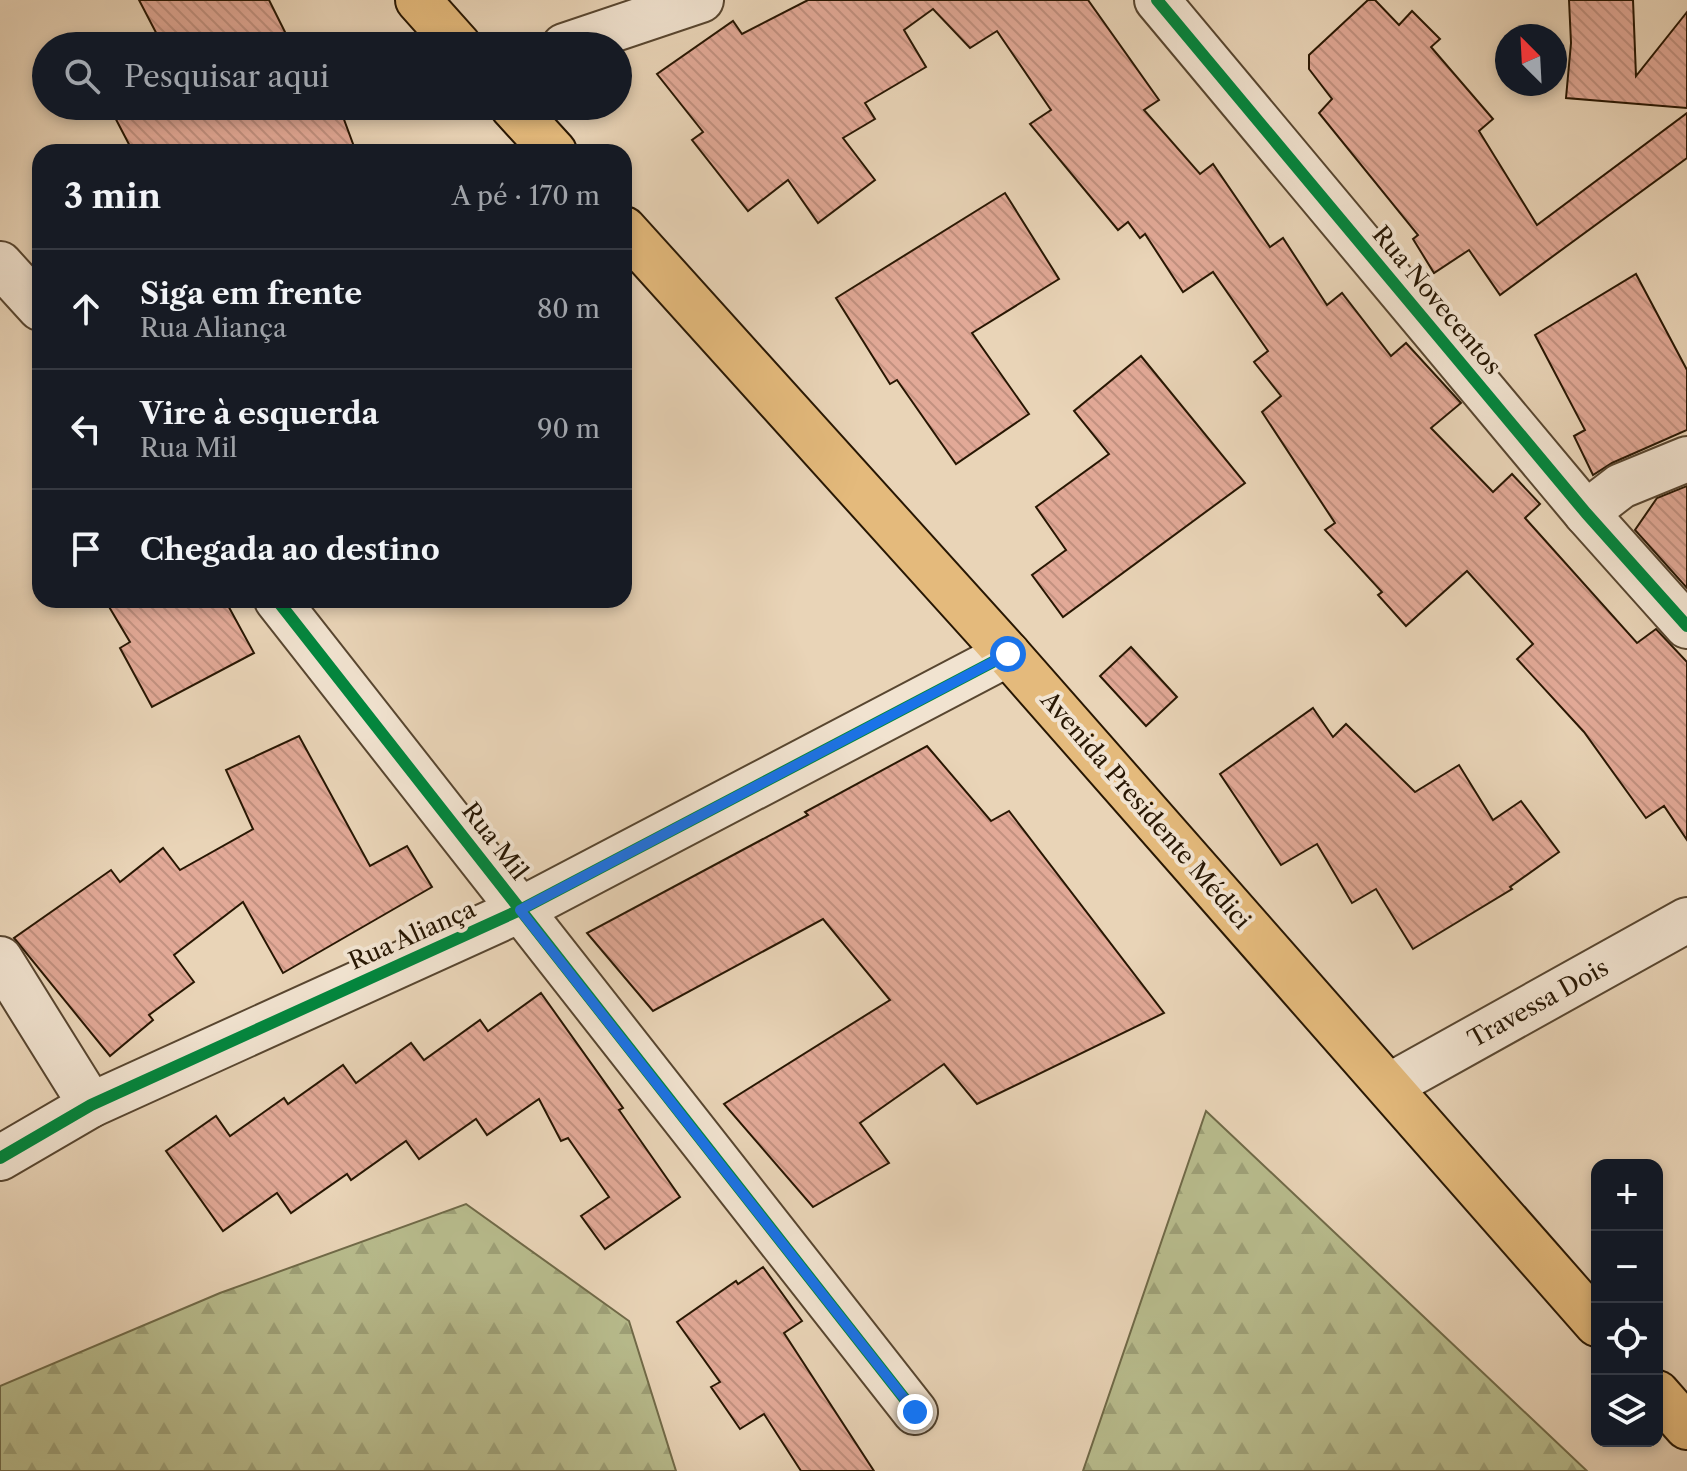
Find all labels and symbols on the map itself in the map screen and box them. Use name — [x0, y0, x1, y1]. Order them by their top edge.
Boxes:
north arrow — [1495, 24, 1567, 96]
street label: Rua Novecentos — [1366, 220, 1508, 380]
route start — [990, 636, 1026, 672]
street label: Avenida Presidente Médici — [1034, 685, 1257, 935]
street label: Rua Mil — [456, 797, 534, 885]
street label: Rua Aliança — [344, 894, 480, 976]
street label: Travessa Dois — [1463, 953, 1613, 1053]
route end — [897, 1394, 933, 1430]

